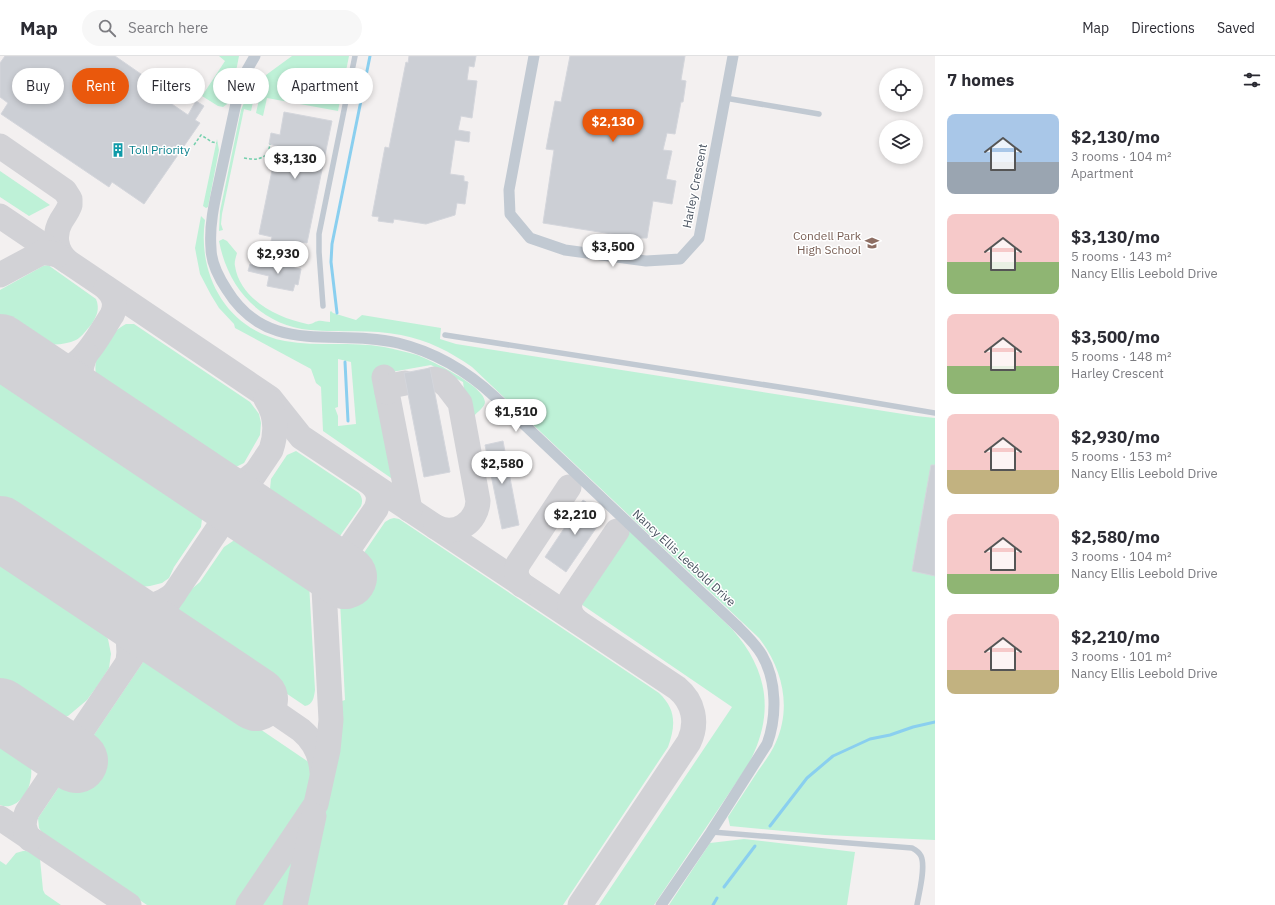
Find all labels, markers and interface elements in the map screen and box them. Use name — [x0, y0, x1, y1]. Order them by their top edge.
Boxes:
search box — [82, 10, 362, 46]
text: Map — [20, 16, 58, 40]
icon: search — [96, 17, 118, 39]
text: Search here — [128, 18, 208, 37]
text: Map — [1082, 19, 1109, 37]
text: Directions — [1131, 19, 1195, 37]
text: Saved — [1217, 19, 1255, 37]
chip: Buy — [12, 68, 64, 104]
chip: Rent — [72, 68, 129, 104]
chip: Filters — [137, 68, 205, 104]
chip: New — [213, 68, 269, 104]
chip: Apartment — [277, 68, 373, 104]
map controls — [879, 68, 923, 164]
button: locate — [879, 68, 923, 112]
text: 7 homes — [947, 69, 1014, 91]
icon: filters — [1241, 69, 1263, 91]
pin: $2,130 — [580, 109, 646, 143]
text: $2,130 — [591, 113, 635, 130]
button: layers — [879, 120, 923, 164]
text: $2,130/mo — [1071, 126, 1160, 148]
icon: home — [979, 130, 1027, 178]
building icon: Toll Priority — [110, 142, 126, 158]
place label: Toll Priority — [129, 142, 190, 157]
street label: Harley Crescent — [679, 142, 710, 229]
pin: $3,130 — [262, 146, 328, 180]
text: 3 rooms · 104 m² — [1071, 148, 1172, 165]
text: $3,130 — [273, 150, 317, 167]
text: Apartment — [1071, 165, 1134, 182]
text: $3,130/mo — [1071, 226, 1160, 248]
place label: Condell Park High School — [793, 228, 862, 257]
icon: home — [979, 230, 1027, 278]
pin: $3,500 — [580, 234, 646, 268]
school or university icon: Condell Park High School — [864, 235, 880, 251]
text: $3,500 — [591, 238, 635, 255]
pin: $2,930 — [245, 241, 311, 275]
text: $2,930 — [256, 245, 300, 262]
text: 5 rooms · 143 m² — [1071, 248, 1172, 265]
text: Nancy Ellis Leebold Drive — [1071, 265, 1218, 282]
text: $3,500/mo — [1071, 326, 1160, 348]
icon: home — [979, 330, 1027, 378]
text: 5 rooms · 148 m² — [1071, 348, 1172, 365]
text: Harley Crescent — [1071, 365, 1164, 382]
pin: $1,510 — [483, 399, 549, 433]
text: $1,510 — [494, 403, 538, 420]
text: $2,930/mo — [1071, 426, 1160, 448]
icon: home — [979, 430, 1027, 478]
text: 5 rooms · 153 m² — [1071, 448, 1172, 465]
pin: $2,580 — [469, 451, 535, 485]
text: $2,580 — [480, 455, 524, 472]
text: Nancy Ellis Leebold Drive — [1071, 465, 1218, 482]
pin: $2,210 — [542, 502, 608, 536]
text: $2,210 — [553, 506, 597, 523]
street label: Nancy Ellis Leebold Drive — [630, 506, 739, 610]
text: $2,580/mo — [1071, 526, 1160, 548]
icon: home — [979, 530, 1027, 578]
text: 3 rooms · 104 m² — [1071, 548, 1172, 565]
text: Nancy Ellis Leebold Drive — [1071, 565, 1218, 582]
text: $2,210/mo — [1071, 626, 1160, 648]
icon: home — [979, 630, 1027, 678]
text: 3 rooms · 101 m² — [1071, 648, 1172, 665]
text: Nancy Ellis Leebold Drive — [1071, 665, 1218, 682]

